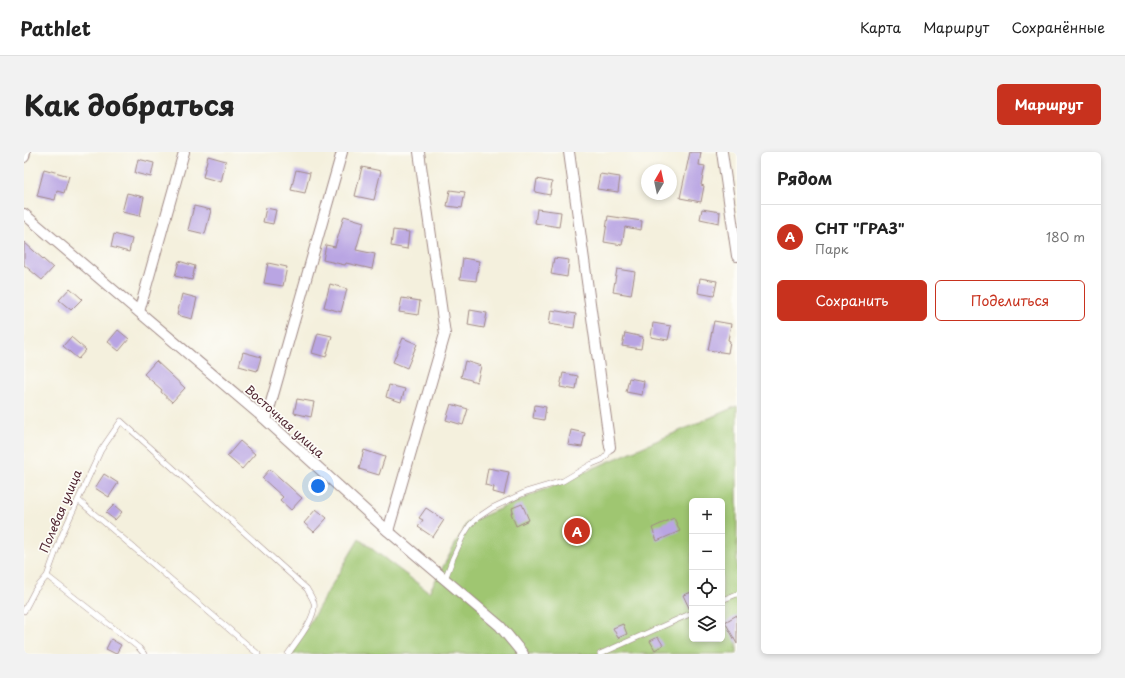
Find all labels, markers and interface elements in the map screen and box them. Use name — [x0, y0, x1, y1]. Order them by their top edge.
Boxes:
text: Pathlet — [20, 14, 91, 42]
text: Карта — [860, 17, 901, 38]
text: Маршрут — [923, 17, 989, 38]
text: Сохранённые — [1011, 17, 1105, 38]
text: Как добраться — [24, 83, 235, 126]
button: Маршрут — [997, 84, 1101, 125]
north arrow — [641, 164, 677, 200]
text: Рядом — [777, 165, 832, 191]
text: СНТ "ГРАЗ" — [815, 216, 905, 239]
text: A — [785, 227, 795, 246]
text: 180 m — [1046, 227, 1085, 246]
text: Парк — [815, 239, 849, 258]
button: Сохранить — [777, 280, 927, 321]
button: Поделиться — [935, 280, 1085, 321]
street label: Восточная улица — [241, 380, 329, 462]
street label: Полевая улица — [34, 466, 86, 555]
your location — [308, 476, 328, 496]
map controls — [689, 498, 725, 642]
button: + — [689, 498, 725, 534]
pin: A — [564, 516, 590, 546]
button: − — [689, 534, 725, 570]
button: locate — [689, 570, 725, 606]
button: layers — [689, 606, 725, 642]

